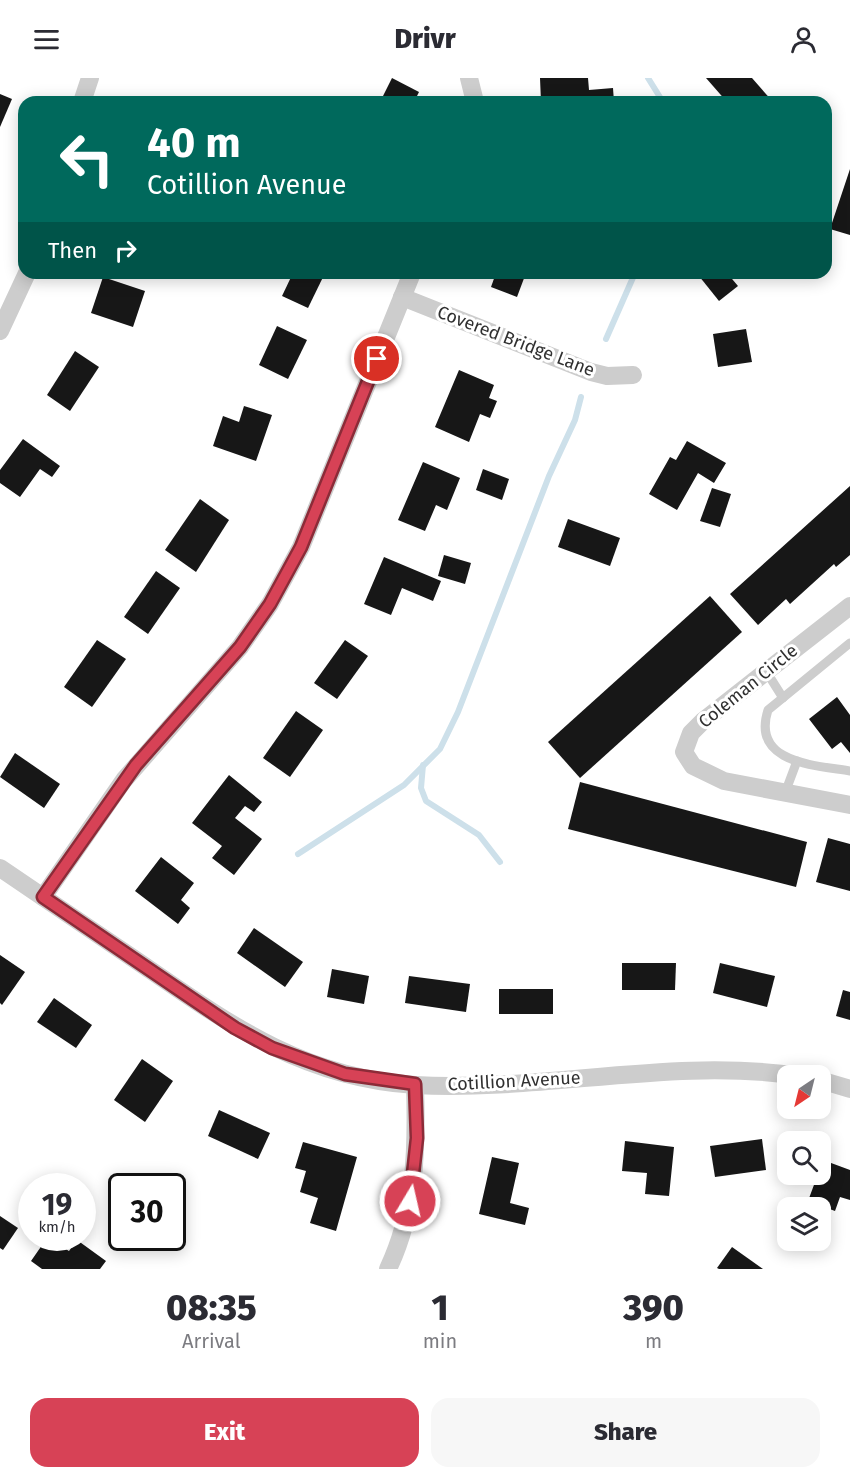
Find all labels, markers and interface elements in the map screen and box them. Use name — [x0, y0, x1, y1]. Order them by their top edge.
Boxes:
icon: menu — [30, 23, 63, 56]
text: Drivr — [394, 23, 456, 55]
icon: person — [787, 23, 820, 56]
text: 40 m — [147, 118, 241, 168]
icon: left — [48, 120, 126, 198]
text: Cotillion Avenue — [147, 169, 347, 201]
icon: right — [109, 234, 142, 267]
text: Then — [48, 237, 97, 264]
street label: Covered Bridge Lane — [434, 301, 598, 381]
pin — [351, 333, 402, 384]
icon: arrive — [360, 342, 393, 375]
street label: Coleman Circle — [694, 639, 802, 733]
north arrow — [777, 1065, 831, 1119]
map controls — [777, 1065, 831, 1251]
street label: Cotillion Avenue — [447, 1067, 581, 1095]
button: search — [777, 1131, 831, 1185]
position arrow — [378, 1169, 442, 1233]
speed limit sign: 30 — [108, 1173, 186, 1251]
text: 19 — [42, 1187, 72, 1223]
button: layers — [777, 1197, 831, 1251]
text: km/h — [38, 1218, 76, 1236]
text: 08:35 — [166, 1286, 257, 1330]
text: 1 — [431, 1286, 449, 1330]
text: 390 — [623, 1286, 684, 1330]
text: Arrival — [182, 1329, 241, 1353]
text: min — [423, 1329, 457, 1353]
text: m — [645, 1329, 662, 1353]
button: Exit — [30, 1398, 419, 1467]
button: Share — [431, 1398, 820, 1467]

